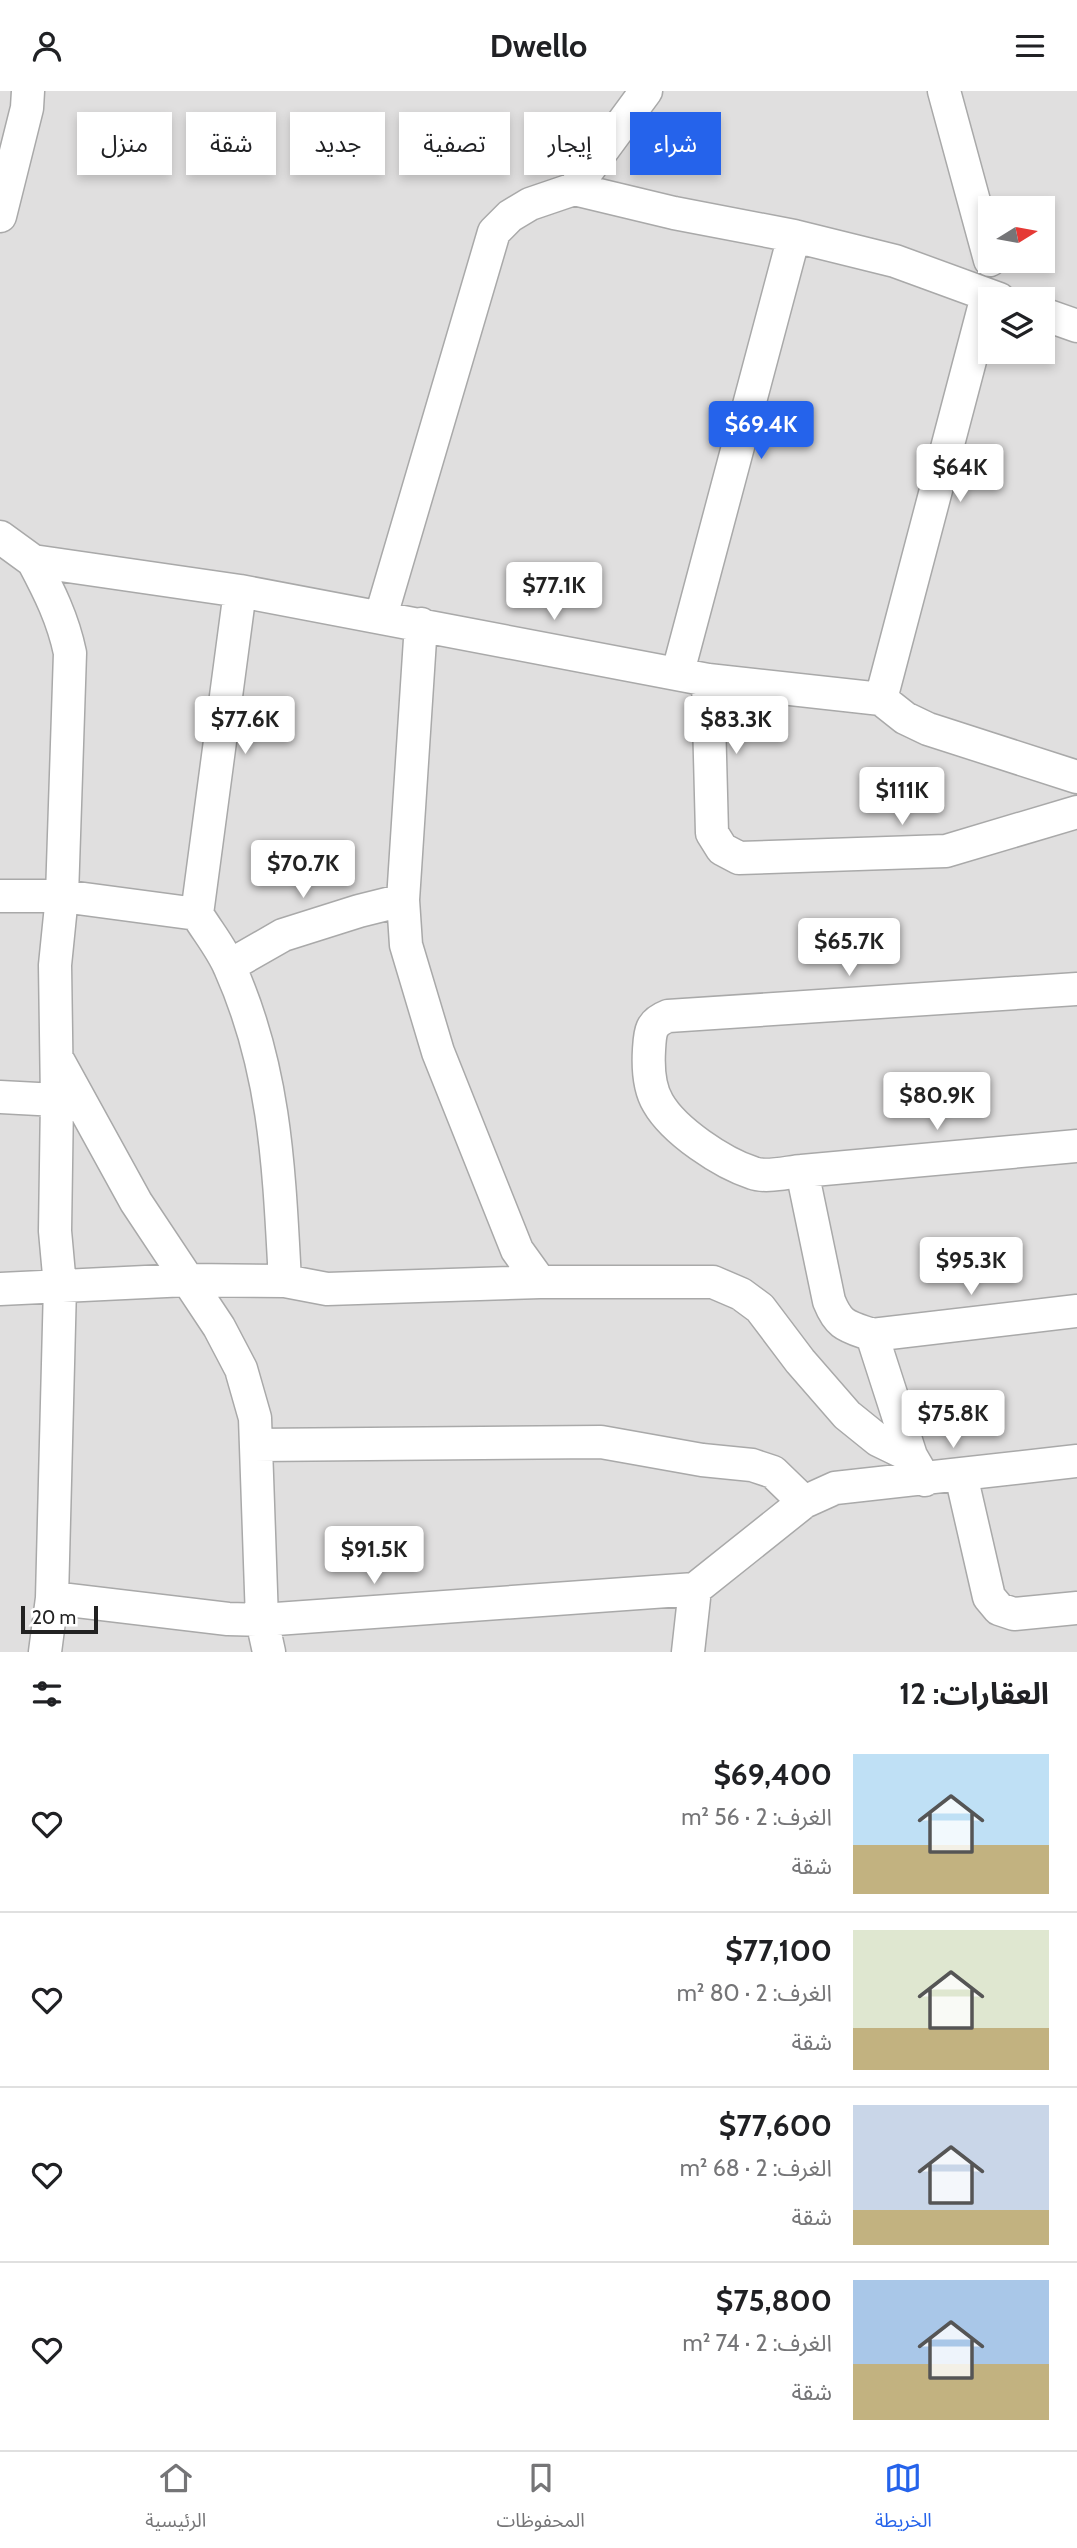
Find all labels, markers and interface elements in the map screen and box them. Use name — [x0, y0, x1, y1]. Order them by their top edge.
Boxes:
text: Dwello — [490, 26, 587, 65]
icon: person — [28, 27, 66, 65]
icon: menu — [1011, 27, 1049, 65]
chip: منزل — [77, 112, 172, 175]
chip: شقة — [186, 112, 276, 175]
chip: جديد — [290, 112, 385, 175]
chip: تصفية — [399, 112, 510, 175]
chip: إيجار — [524, 112, 616, 175]
chip: شراء — [630, 112, 721, 175]
north arrow — [978, 196, 1055, 273]
map controls — [978, 196, 1055, 364]
button: layers — [978, 287, 1055, 364]
pin: $69.4K — [704, 401, 818, 461]
text: $69.4K — [725, 410, 797, 438]
pin: $64K — [919, 445, 1001, 504]
text: $64K — [933, 453, 987, 481]
pin: $77.1K — [497, 563, 611, 622]
text: $77.1K — [522, 571, 586, 599]
pin: $77.6K — [188, 697, 302, 756]
pin: $83.3K — [679, 697, 793, 756]
text: $77.6K — [211, 705, 279, 733]
text: $83.3K — [700, 705, 772, 733]
pin: $111K — [853, 767, 951, 827]
text: $111K — [875, 776, 929, 804]
pin: $70.7K — [246, 841, 360, 900]
text: $70.7K — [267, 849, 339, 877]
pin: $65.7K — [792, 919, 906, 978]
text: $65.7K — [814, 927, 884, 955]
pin: $80.9K — [880, 1073, 994, 1132]
text: $80.9K — [899, 1081, 975, 1109]
pin: $95.3K — [914, 1237, 1028, 1297]
text: $95.3K — [936, 1246, 1006, 1274]
pin: $75.8K — [896, 1391, 1010, 1450]
text: $75.8K — [918, 1399, 988, 1427]
pin: $91.5K — [317, 1527, 431, 1586]
text: $91.5K — [341, 1535, 407, 1563]
scale bar — [21, 1603, 98, 1635]
text: 20 m — [32, 1606, 76, 1629]
icon: filters — [28, 1675, 66, 1713]
text: العقارات: 12 — [899, 1675, 1049, 1712]
text: $69,400 — [713, 1756, 832, 1793]
icon: home — [909, 1782, 993, 1866]
text: الغرف: 2 · 56 m² — [681, 1803, 832, 1831]
icon: heart — [28, 1805, 66, 1843]
text: شقة — [791, 1852, 832, 1880]
text: $77,100 — [725, 1932, 832, 1969]
icon: home — [909, 1958, 993, 2042]
text: الغرف: 2 · 80 m² — [677, 1979, 832, 2007]
icon: heart — [28, 1981, 66, 2019]
text: شقة — [791, 2028, 832, 2056]
text: $77,600 — [719, 2107, 832, 2144]
icon: home — [909, 2133, 993, 2217]
text: الغرف: 2 · 68 m² — [680, 2154, 832, 2182]
icon: heart — [28, 2156, 66, 2194]
text: شقة — [791, 2203, 832, 2231]
text: $75,800 — [716, 2282, 832, 2319]
icon: home — [909, 2308, 993, 2392]
text: الغرف: 2 · 74 m² — [683, 2329, 832, 2357]
icon: heart — [28, 2331, 66, 2369]
text: شقة — [791, 2378, 832, 2406]
tab: الرئيسية — [145, 2459, 206, 2541]
tab: المحفوظات — [497, 2459, 585, 2541]
tab: الخريطة — [875, 2459, 932, 2541]

